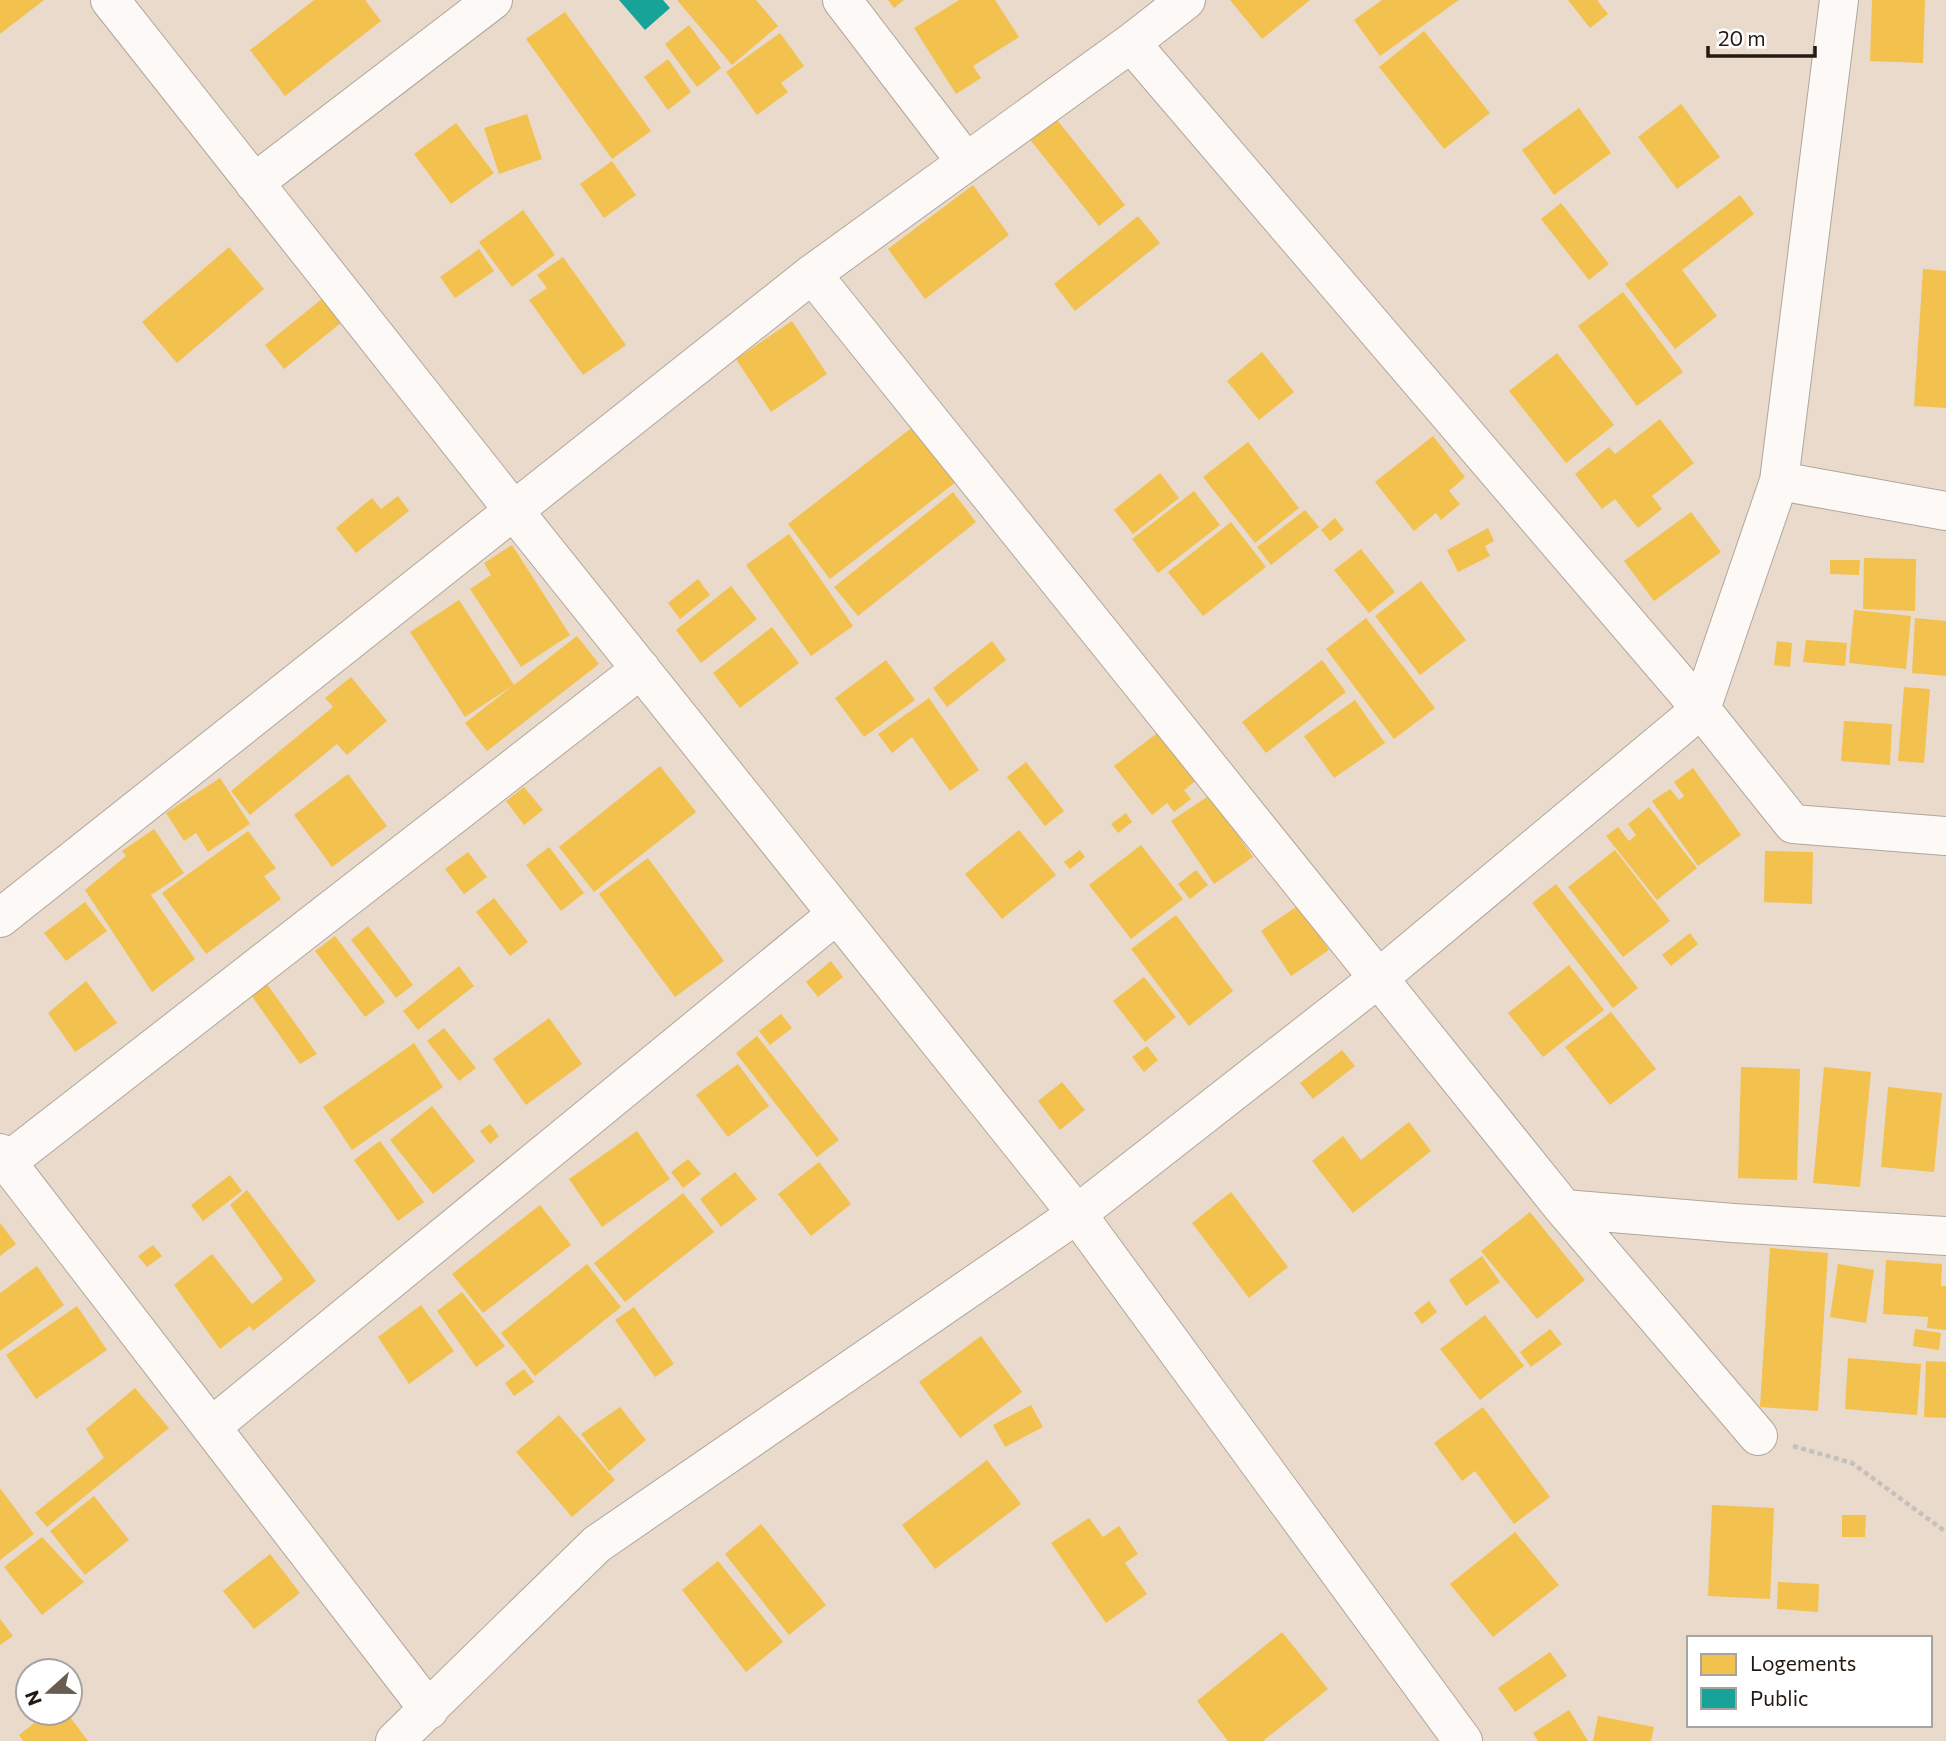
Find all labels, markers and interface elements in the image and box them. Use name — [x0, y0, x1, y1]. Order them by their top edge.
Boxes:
scale bar — [1708, 14, 1815, 58]
text: 20 m — [1718, 25, 1766, 50]
legend — [1687, 1636, 1932, 1727]
text: Logements — [1750, 1650, 1856, 1675]
north arrow — [14, 1657, 84, 1727]
text: Public — [1750, 1685, 1808, 1710]
text: N — [19, 1687, 46, 1709]

